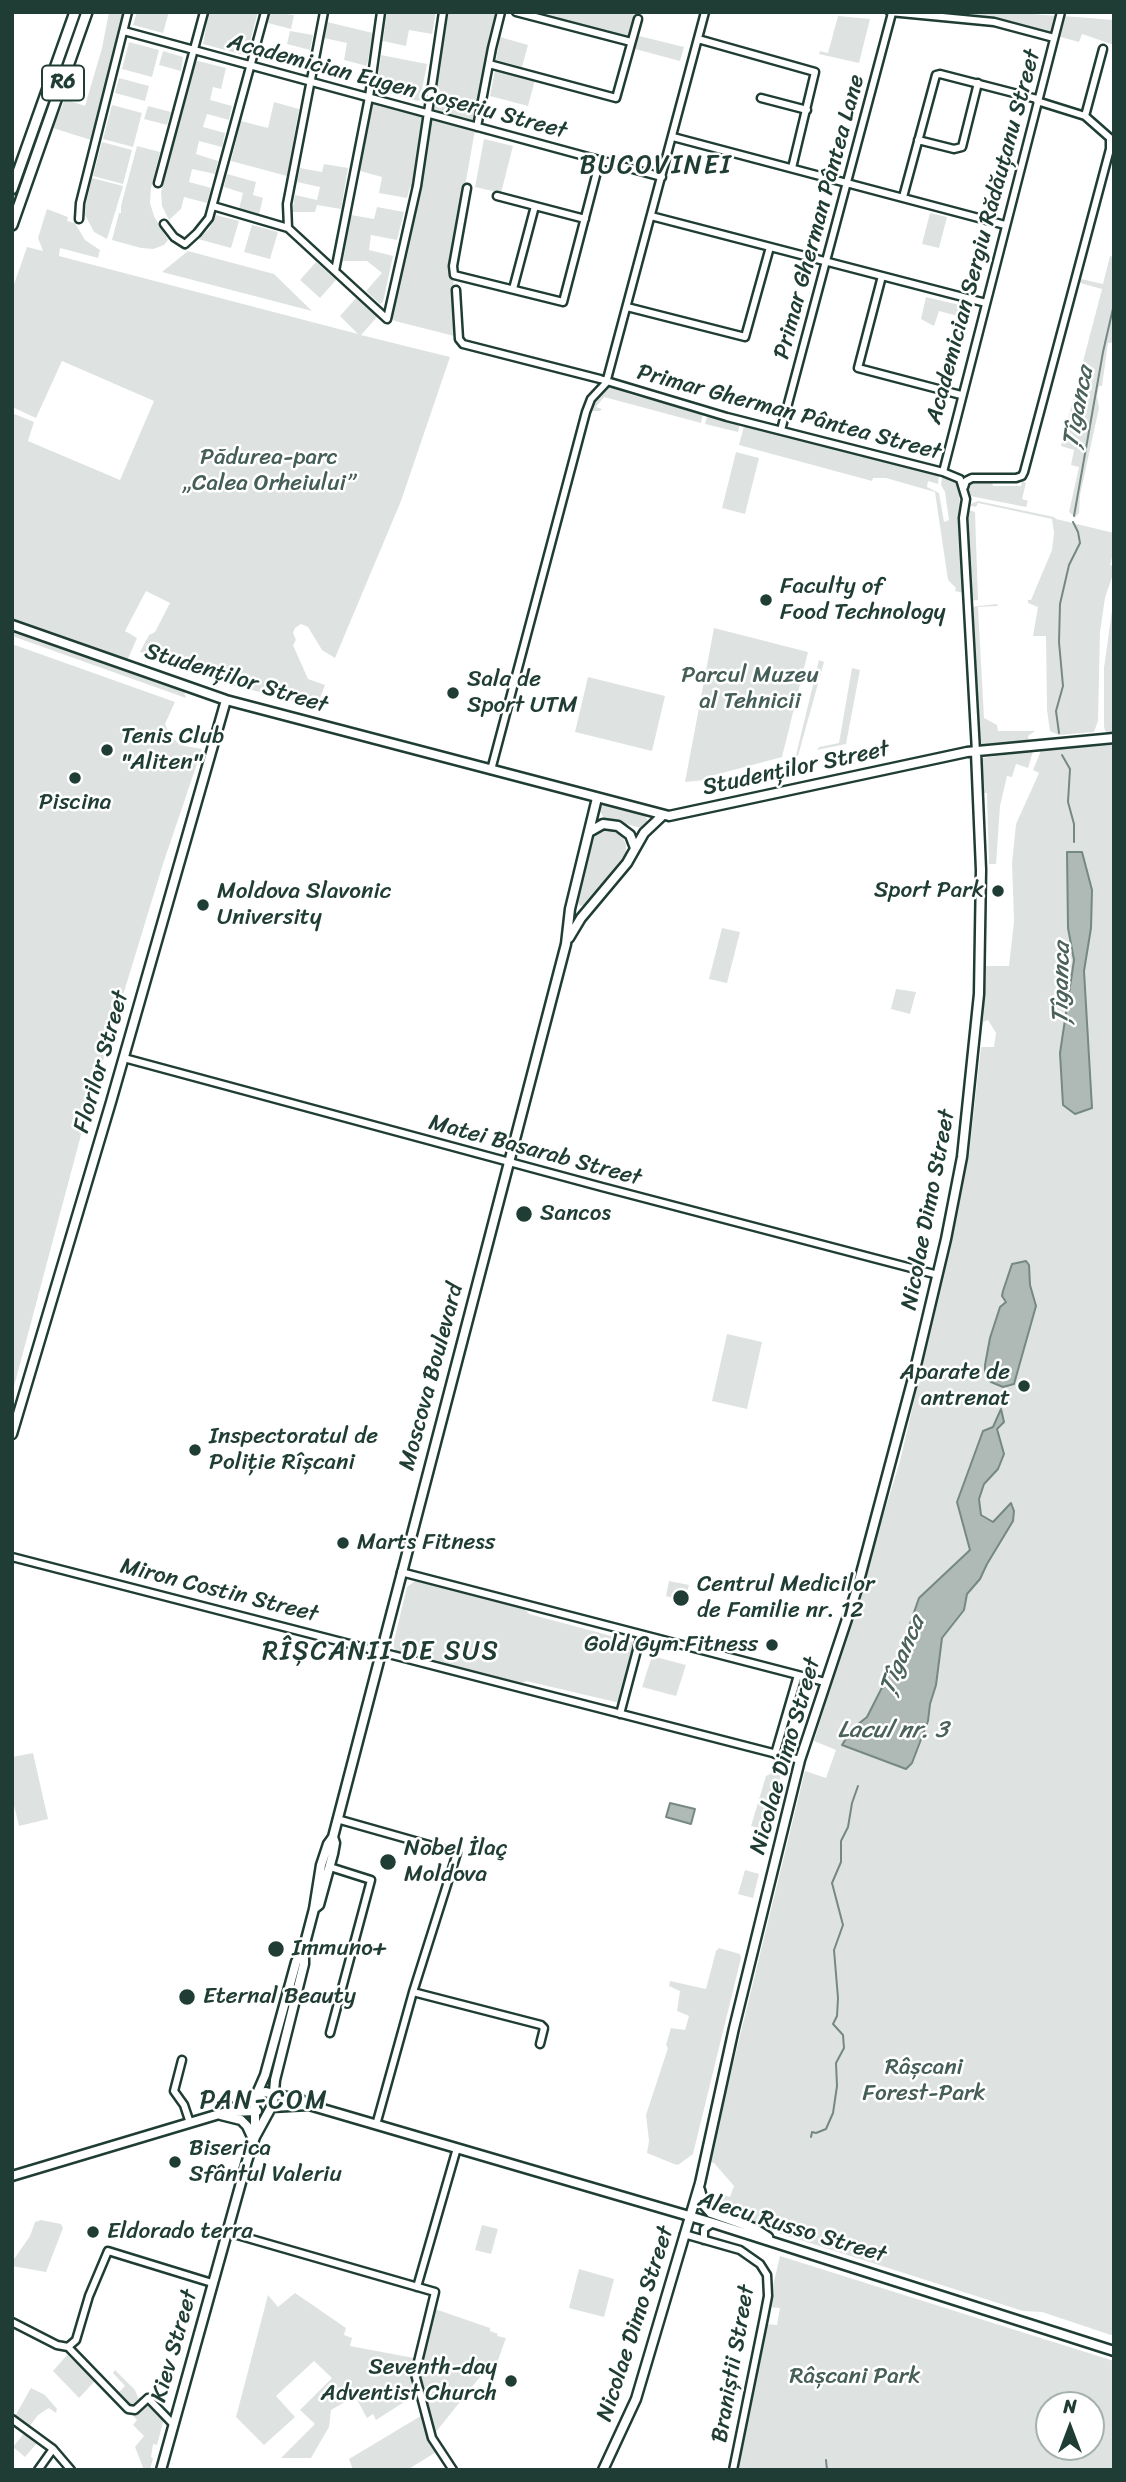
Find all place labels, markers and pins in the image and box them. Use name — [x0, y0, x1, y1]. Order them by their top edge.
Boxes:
place label: Faculty of Food Technology — [780, 573, 946, 627]
marker: Faculty of Food Technology — [758, 592, 774, 608]
place label: Sala de Sport UTM — [467, 666, 578, 720]
marker: Sala de Sport UTM — [445, 685, 461, 701]
place label: Tenis Club "Aliten" — [121, 723, 224, 777]
marker: Tenis Club "Aliten" — [99, 742, 115, 758]
marker: Piscina — [67, 770, 83, 786]
place label: Piscina — [39, 789, 111, 817]
place label: Sport Park — [874, 877, 984, 905]
place label: Moldova Slavonic University — [217, 878, 391, 932]
marker: Sport Park — [990, 883, 1006, 899]
marker: Moldova Slavonic University — [195, 897, 211, 913]
place label: Sancos — [540, 1200, 611, 1228]
marker: Sancos — [514, 1204, 534, 1224]
place label: Aparate de antrenat — [900, 1359, 1010, 1413]
marker: Aparate de antrenat — [1016, 1378, 1032, 1394]
place label: Inspectoratul de Poliție Rîșcani — [209, 1423, 378, 1477]
marker: Inspectoratul de Poliție Rîșcani — [187, 1442, 203, 1458]
place label: Marts Fitness — [357, 1529, 495, 1557]
marker: Marts Fitness — [335, 1535, 351, 1551]
place label: Centrul Medicilor de Familie nr. 12 — [697, 1571, 874, 1625]
marker: Centrul Medicilor de Familie nr. 12 — [671, 1588, 691, 1608]
place label: Gold Gym Fitness — [584, 1631, 758, 1659]
marker: Gold Gym Fitness — [764, 1637, 780, 1653]
place label: Nobel İlaç Moldova — [404, 1835, 507, 1889]
marker: Nobel İlaç Moldova — [378, 1852, 398, 1872]
place label: Immuno+ — [292, 1935, 387, 1963]
marker: Immuno+ — [266, 1939, 286, 1959]
place label: Eternal Beauty — [203, 1983, 356, 2011]
marker: Eternal Beauty — [177, 1987, 197, 2007]
place label: Biserica Sfântul Valeriu — [189, 2135, 342, 2189]
marker: Biserica Sfântul Valeriu — [167, 2154, 183, 2170]
place label: Eldorado terra — [107, 2218, 253, 2246]
marker: Eldorado terra — [85, 2224, 101, 2240]
place label: Seventh-day Adventist Church — [321, 2354, 497, 2408]
marker: Seventh-day Adventist Church — [503, 2373, 519, 2389]

